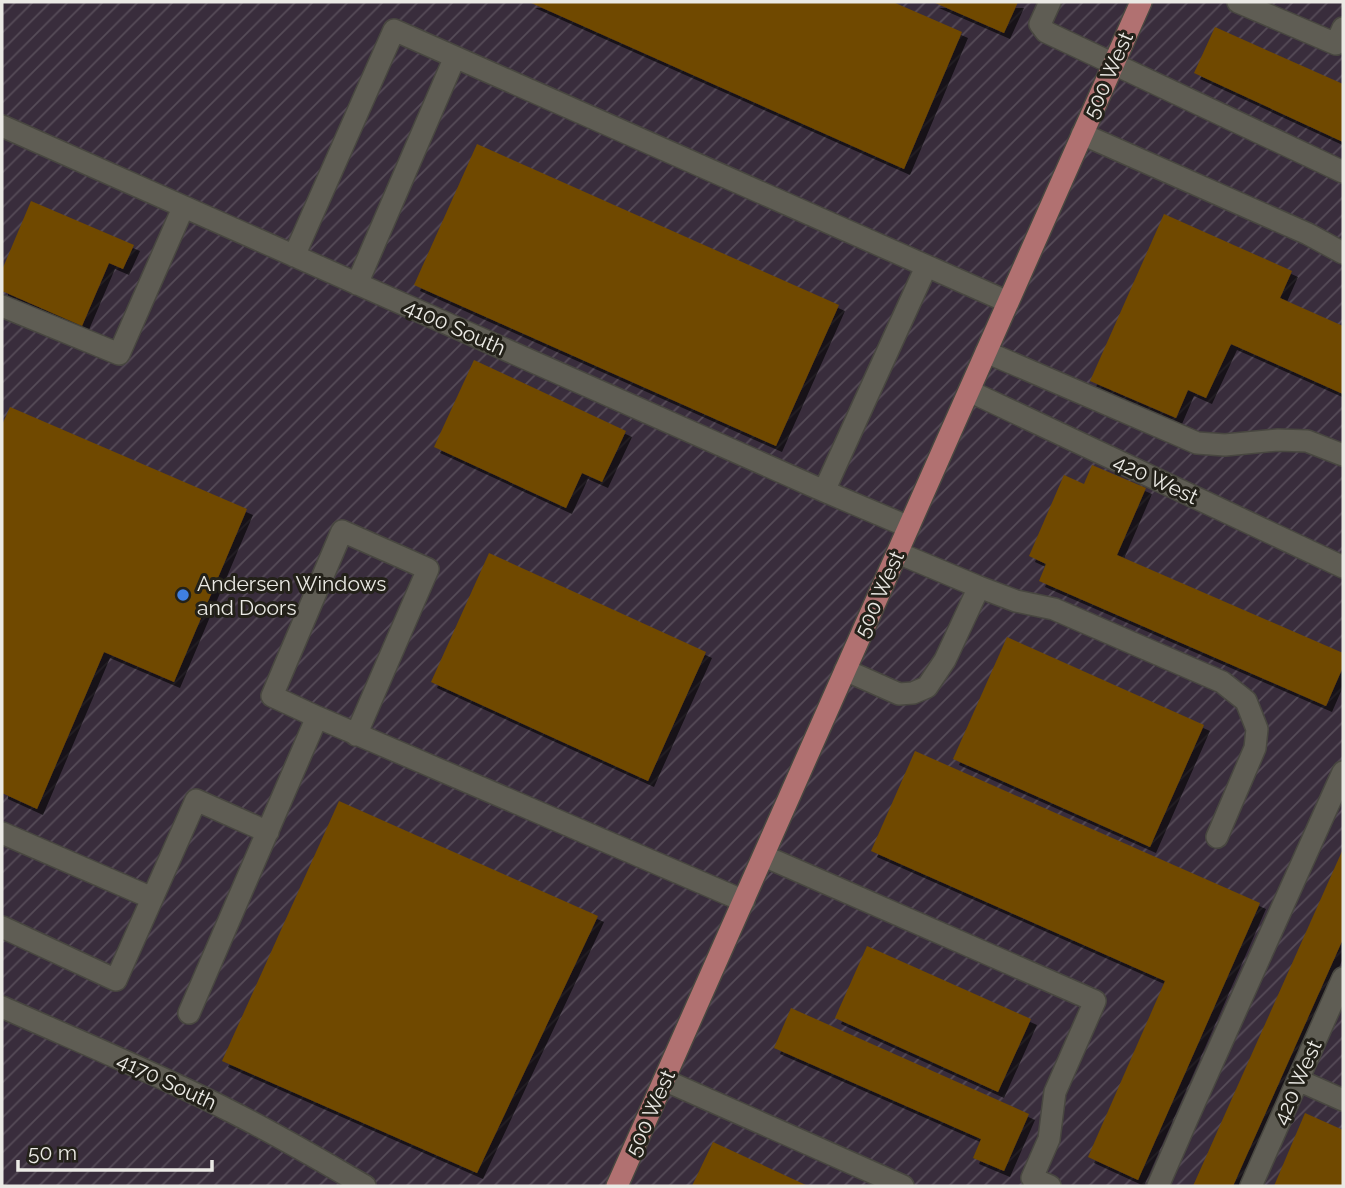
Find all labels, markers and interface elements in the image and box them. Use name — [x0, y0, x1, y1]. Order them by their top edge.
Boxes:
street label: 500 West — [1078, 28, 1138, 122]
street label: 4100 South — [400, 294, 510, 360]
street label: 420 West — [1110, 449, 1202, 509]
street label: 500 West — [849, 547, 909, 641]
place label: Andersen Windows and Doors — [197, 571, 386, 620]
marker: Andersen Windows and Doors — [175, 587, 191, 603]
street label: 420 West — [1267, 1036, 1327, 1128]
street label: 4170 South — [113, 1047, 221, 1115]
street label: 500 West — [620, 1066, 680, 1160]
scale bar — [18, 1128, 212, 1172]
text: 50 m — [28, 1140, 77, 1165]

